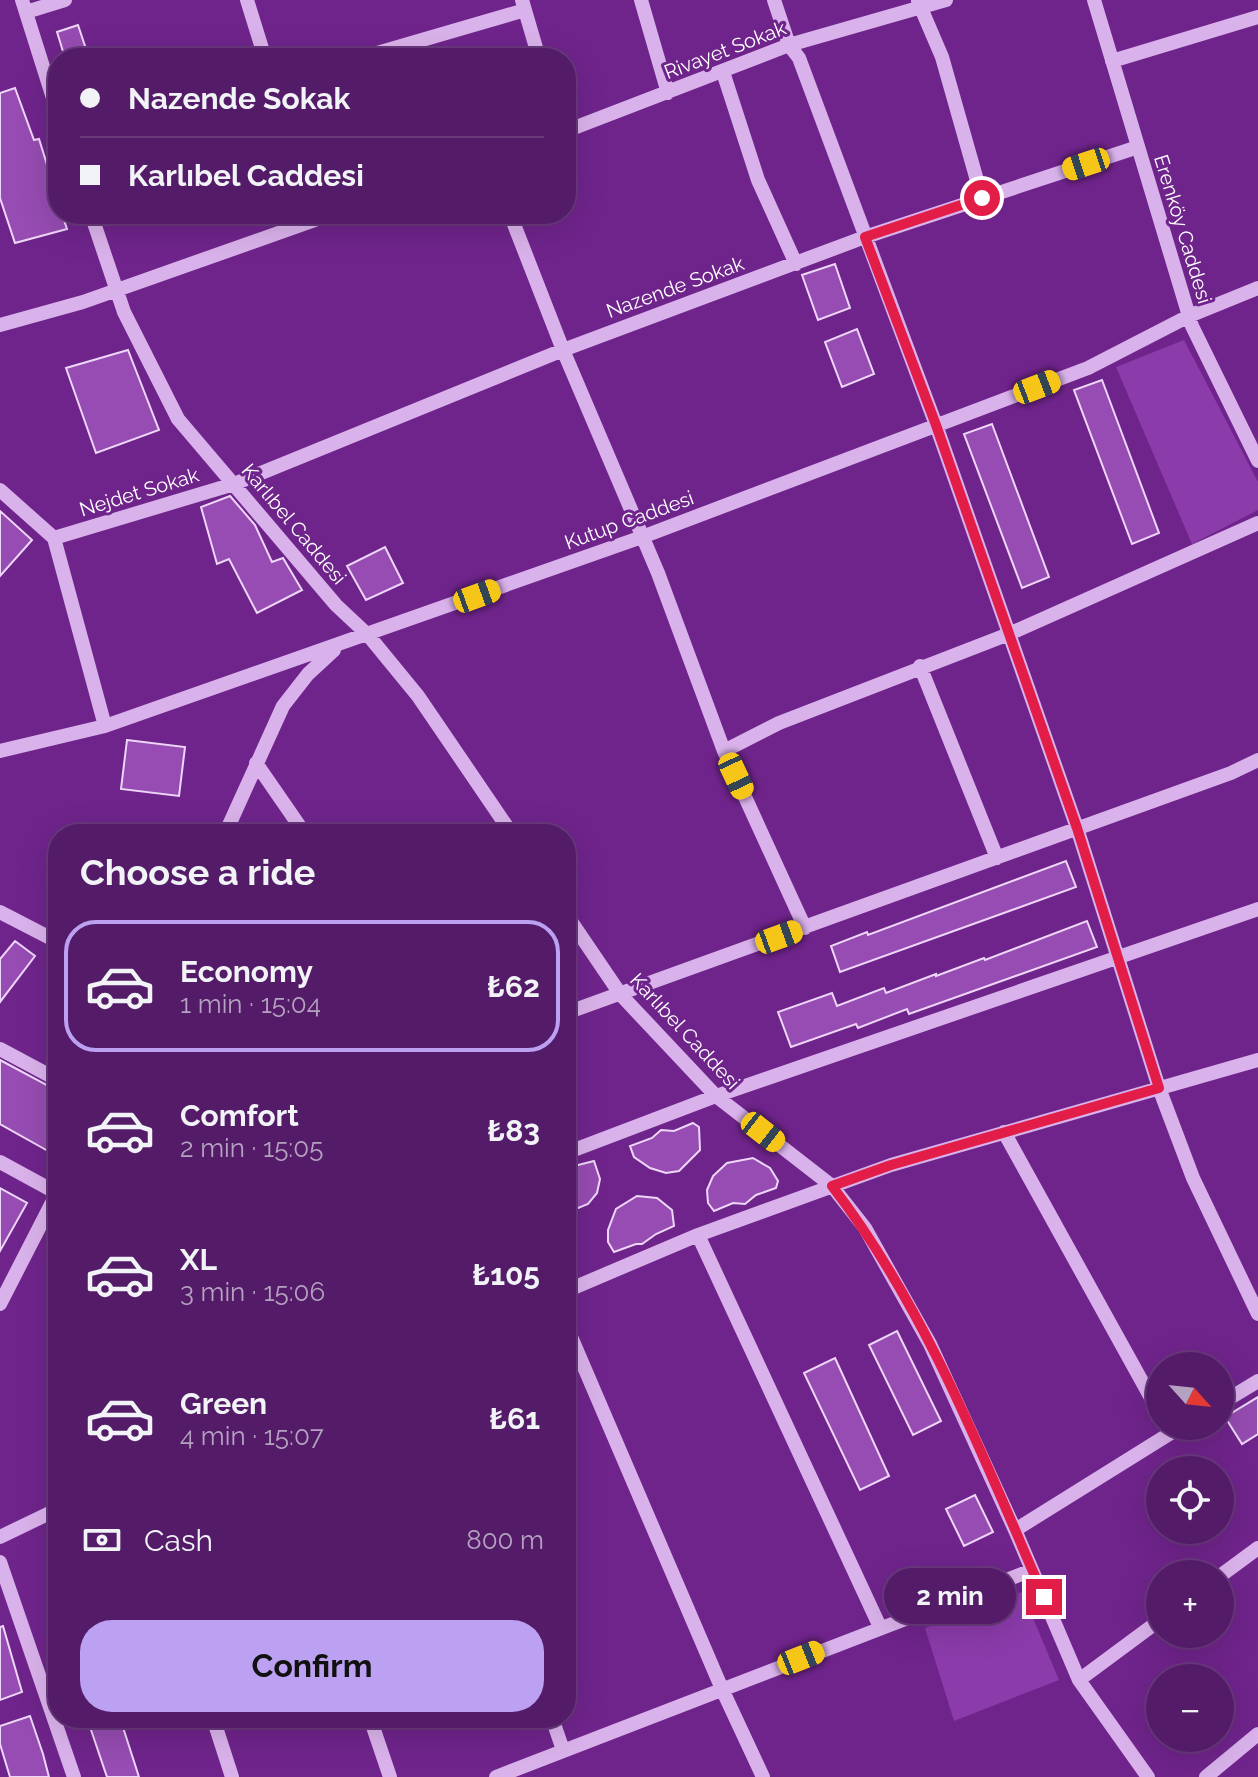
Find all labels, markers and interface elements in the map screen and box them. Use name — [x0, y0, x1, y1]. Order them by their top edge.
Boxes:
street label: Rivayet Sokak — [661, 16, 790, 84]
text: Nazende Sokak — [128, 81, 350, 116]
car — [1059, 145, 1113, 183]
street label: Erenköy Caddesi — [1149, 152, 1217, 306]
text: Karlıbel Caddesi — [128, 158, 364, 193]
route start — [964, 180, 1000, 216]
street label: Nazende Sokak — [603, 251, 747, 323]
car — [1010, 367, 1064, 407]
street label: Karlıbel Caddesi — [237, 459, 351, 589]
street label: Nejdet Sokak — [76, 462, 202, 522]
street label: Kutup Caddesi — [561, 486, 697, 554]
car — [450, 577, 504, 615]
car — [715, 749, 757, 803]
text: Choose a ride — [80, 851, 315, 893]
car — [752, 918, 806, 956]
icon: car — [84, 950, 156, 1022]
text: Economy — [180, 954, 313, 989]
street label: Karlıbel Caddesi — [625, 968, 745, 1094]
text: ₺62 — [487, 969, 540, 1004]
text: 1 min · 15:04 — [180, 989, 321, 1019]
icon: car — [84, 1094, 156, 1166]
text: Comfort — [180, 1098, 299, 1133]
car — [737, 1108, 789, 1156]
text: ₺83 — [487, 1113, 540, 1148]
text: 2 min · 15:05 — [180, 1133, 323, 1163]
icon: car — [84, 1238, 156, 1310]
text: XL — [180, 1242, 217, 1277]
text: ₺105 — [472, 1257, 540, 1292]
text: 3 min · 15:06 — [180, 1277, 325, 1307]
north arrow — [1146, 1352, 1234, 1440]
map controls — [1146, 1352, 1234, 1752]
icon: car — [84, 1382, 156, 1454]
text: Green — [180, 1386, 267, 1421]
text: ₺61 — [489, 1401, 540, 1436]
text: 4 min · 15:07 — [180, 1421, 324, 1451]
button: locate — [1146, 1456, 1234, 1544]
icon: cash — [80, 1518, 124, 1562]
text: Cash — [144, 1523, 213, 1558]
text: 800 m — [466, 1525, 544, 1555]
button: + — [1146, 1560, 1234, 1648]
callout: 2 min — [884, 1569, 1016, 1625]
route end — [1026, 1579, 1062, 1615]
text: 2 min — [916, 1581, 984, 1611]
button: Confirm — [80, 1620, 544, 1712]
car — [774, 1638, 828, 1678]
button: − — [1146, 1664, 1234, 1752]

